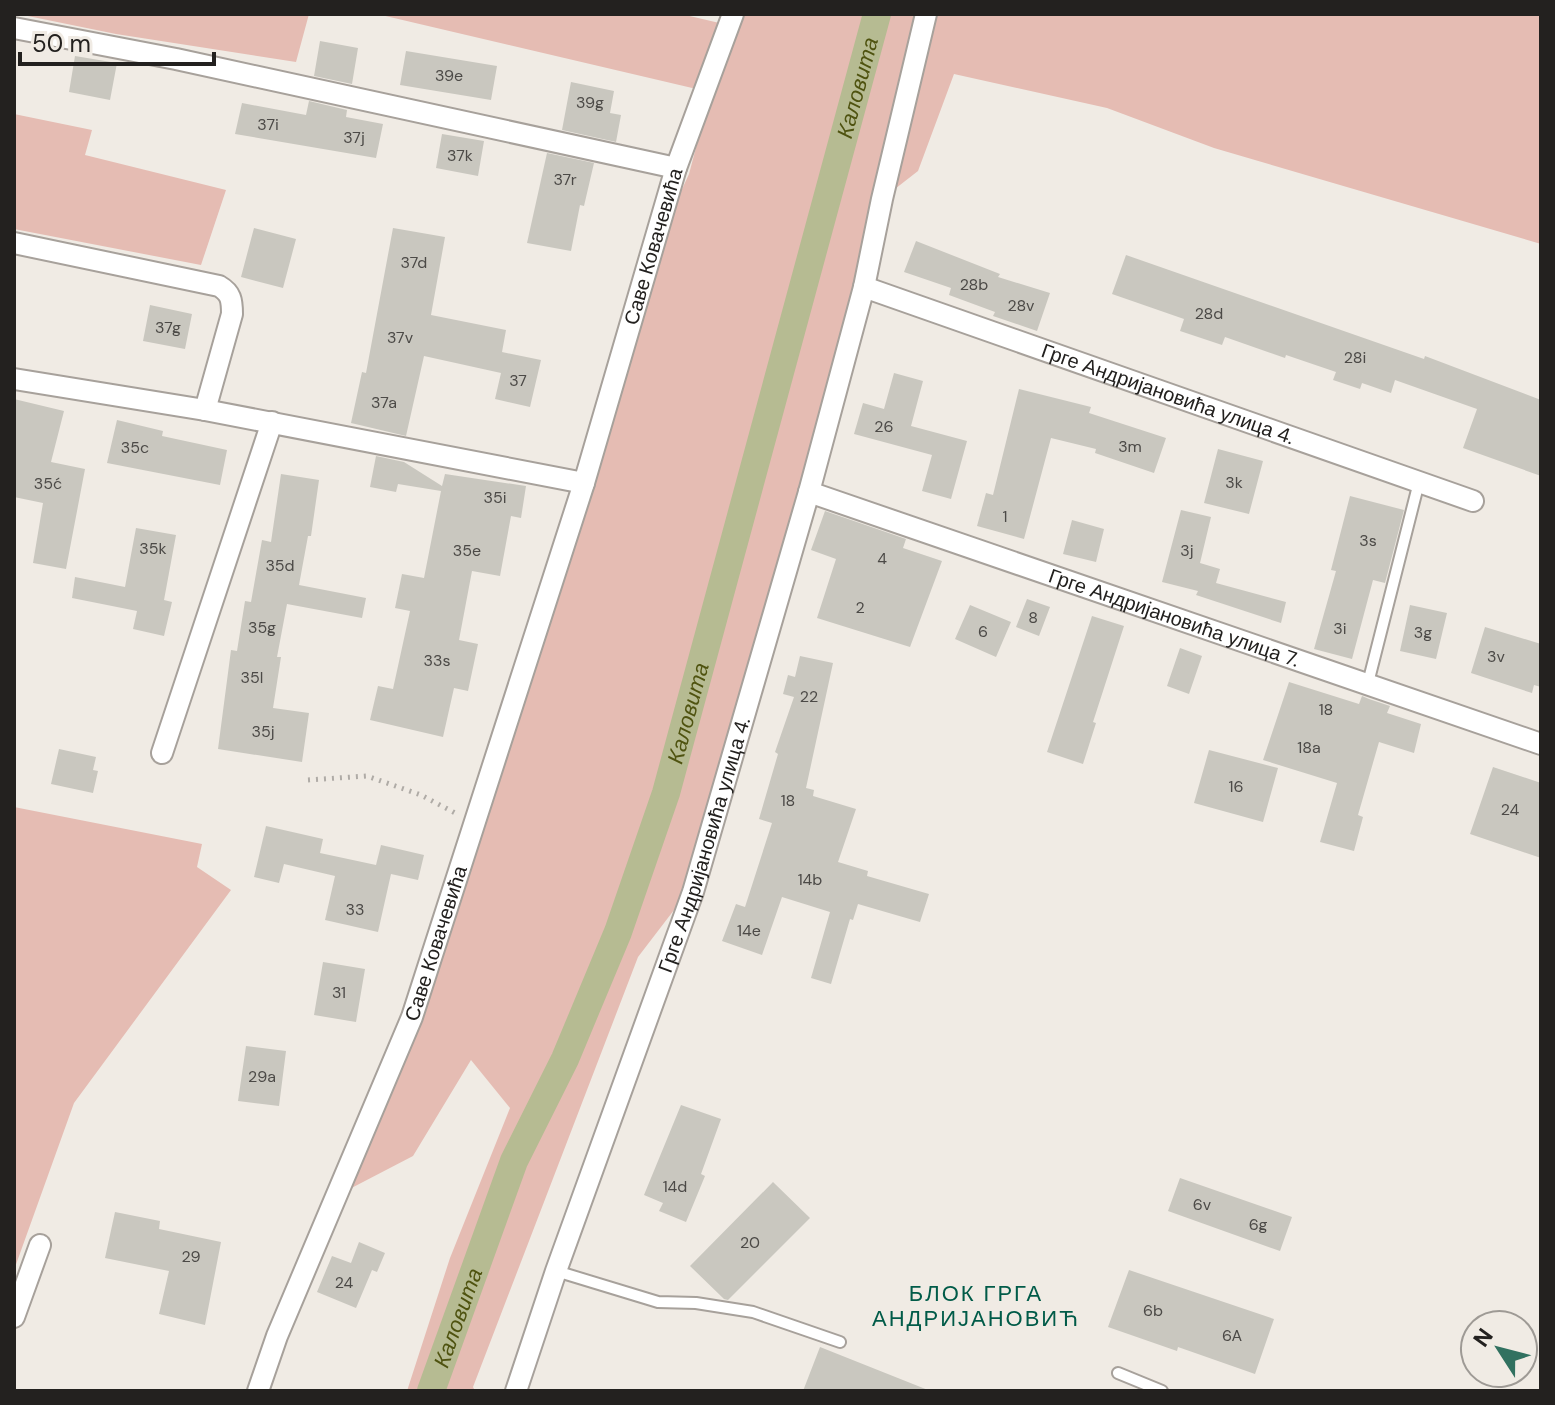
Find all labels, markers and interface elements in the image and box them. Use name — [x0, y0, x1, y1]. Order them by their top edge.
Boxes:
scale bar — [20, 16, 214, 66]
text: 50 m — [32, 28, 91, 59]
water label: Каловита — [830, 34, 885, 142]
house number: 39e — [435, 65, 463, 86]
house number: 39g — [576, 92, 604, 113]
house number: 37i — [257, 114, 279, 135]
house number: 37j — [343, 127, 365, 148]
house number: 37k — [447, 145, 473, 166]
street label: Саве Ковачевића — [618, 164, 689, 328]
house number: 37r — [553, 169, 577, 190]
house number: 37d — [401, 252, 427, 273]
house number: 28b — [960, 274, 988, 295]
house number: 28v — [1007, 295, 1035, 316]
house number: 28d — [1195, 303, 1223, 324]
house number: 37g — [155, 317, 181, 338]
house number: 37v — [387, 327, 414, 348]
street label: Грге Андријановића улица 4. — [1038, 337, 1298, 450]
house number: 28i — [1344, 347, 1366, 368]
house number: 37 — [509, 370, 527, 391]
house number: 37a — [371, 392, 397, 413]
house number: 26 — [874, 416, 894, 437]
house number: 3m — [1118, 436, 1142, 457]
house number: 35c — [121, 437, 149, 458]
house number: 3k — [1225, 472, 1243, 493]
house number: 35ć — [34, 473, 62, 494]
house number: 35i — [483, 487, 507, 508]
house number: 1 — [1003, 506, 1008, 527]
house number: 3s — [1359, 530, 1377, 551]
house number: 35k — [139, 538, 167, 559]
house number: 35e — [453, 540, 481, 561]
house number: 3j — [1180, 540, 1194, 561]
house number: 4 — [877, 548, 887, 569]
house number: 35d — [265, 555, 295, 576]
street label: Грге Андријановића улица 7. — [1045, 562, 1303, 673]
house number: 2 — [855, 597, 865, 618]
house number: 8 — [1028, 607, 1038, 628]
house number: 35g — [248, 617, 276, 638]
house number: 3i — [1333, 618, 1347, 639]
house number: 6 — [978, 621, 988, 642]
house number: 3g — [1414, 622, 1432, 643]
house number: 3v — [1487, 646, 1506, 667]
house number: 33s — [424, 650, 450, 671]
water label: Каловита — [661, 659, 716, 767]
house number: 35l — [241, 667, 263, 688]
house number: 22 — [800, 686, 818, 707]
house number: 18 — [1319, 699, 1333, 720]
street label: Грге Андријановића улица 4. — [652, 714, 756, 976]
house number: 35j — [251, 721, 275, 742]
house number: 18a — [1297, 737, 1321, 758]
house number: 16 — [1228, 776, 1244, 797]
house number: 18 — [781, 790, 795, 811]
house number: 24 — [1501, 799, 1520, 820]
street label: Саве Ковачевића — [399, 861, 473, 1024]
house number: 14b — [798, 869, 822, 890]
house number: 33 — [346, 899, 364, 920]
house number: 14e — [737, 920, 761, 941]
house number: 31 — [332, 982, 346, 1003]
house number: 29a — [248, 1066, 276, 1087]
house number: 14d — [663, 1176, 687, 1197]
house number: 6v — [1193, 1194, 1212, 1215]
house number: 6g — [1249, 1214, 1267, 1235]
house number: 20 — [740, 1232, 760, 1253]
house number: 29 — [181, 1246, 201, 1267]
water label: Каловита — [427, 1264, 489, 1372]
house number: 24 — [335, 1272, 354, 1293]
district label: БЛОК ГРГА АНДРИЈАНОВИЋ — [872, 1279, 1080, 1333]
house number: 6b — [1143, 1300, 1163, 1321]
north arrow — [1459, 1309, 1539, 1389]
text: N — [1467, 1323, 1500, 1353]
house number: 6A — [1222, 1325, 1242, 1346]

